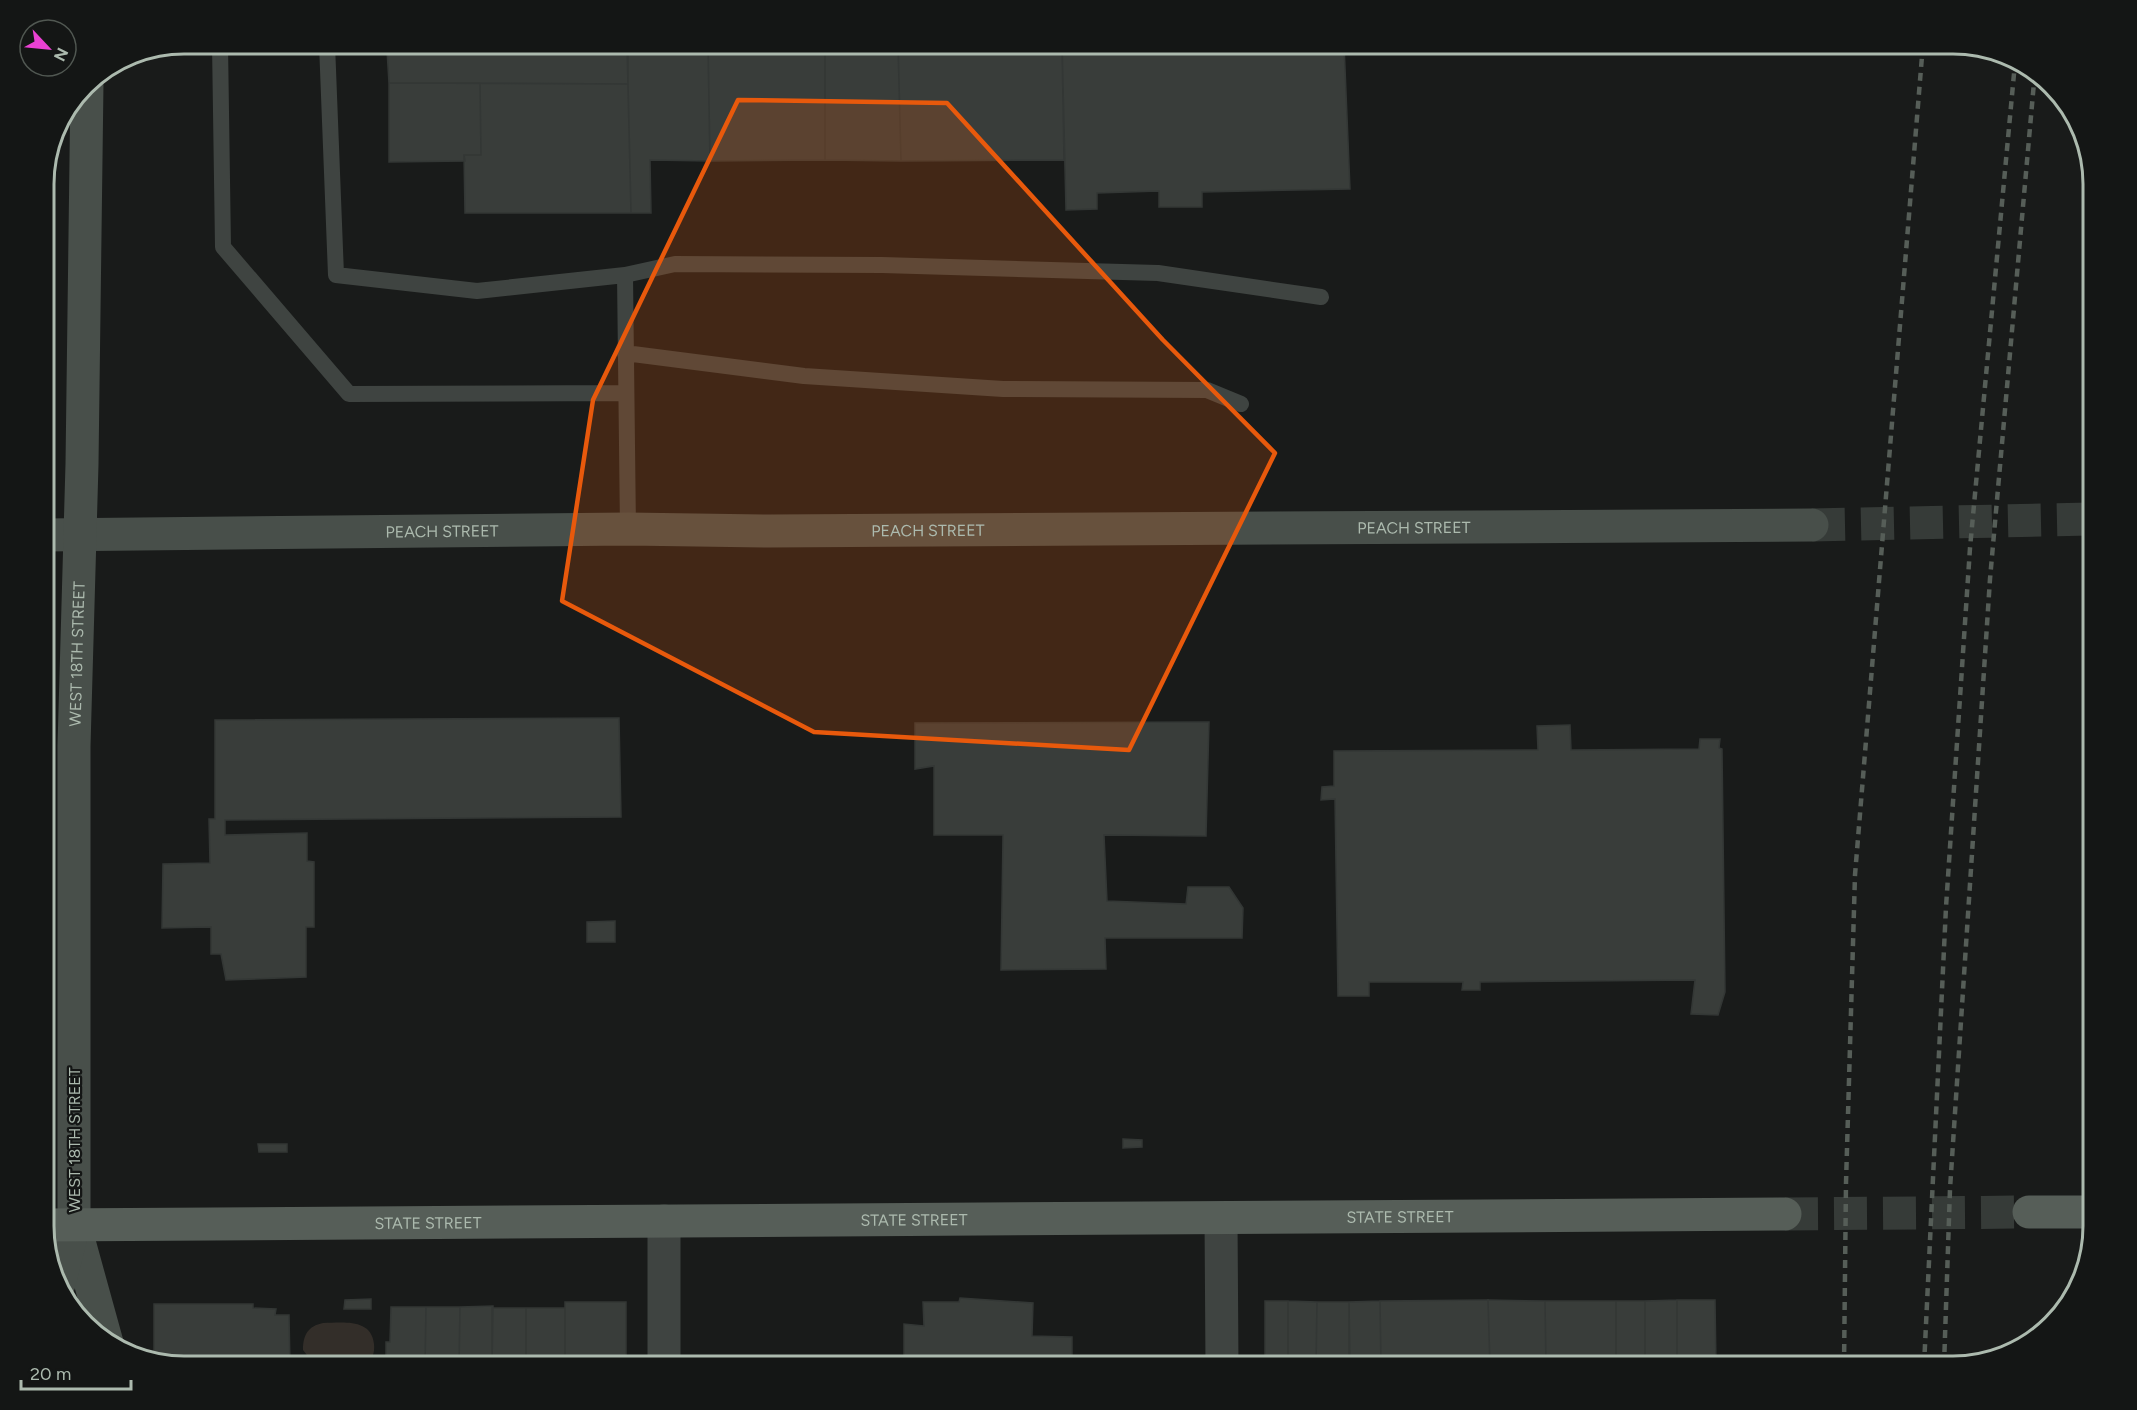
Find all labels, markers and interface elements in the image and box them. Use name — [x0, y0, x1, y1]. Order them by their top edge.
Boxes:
north arrow — [18, 18, 78, 78]
text: N — [50, 45, 72, 64]
street label: PEACH STREET — [1357, 518, 1471, 538]
street label: PEACH STREET — [385, 521, 499, 541]
street label: PEACH STREET — [871, 521, 985, 540]
street label: WEST 18TH STREET — [66, 581, 89, 727]
street label: WEST 18TH STREET — [65, 1067, 84, 1213]
street label: STATE STREET — [1346, 1207, 1454, 1227]
street label: STATE STREET — [860, 1210, 968, 1230]
street label: STATE STREET — [374, 1213, 482, 1233]
scale bar — [21, 1353, 130, 1391]
text: 20 m — [30, 1363, 71, 1385]

